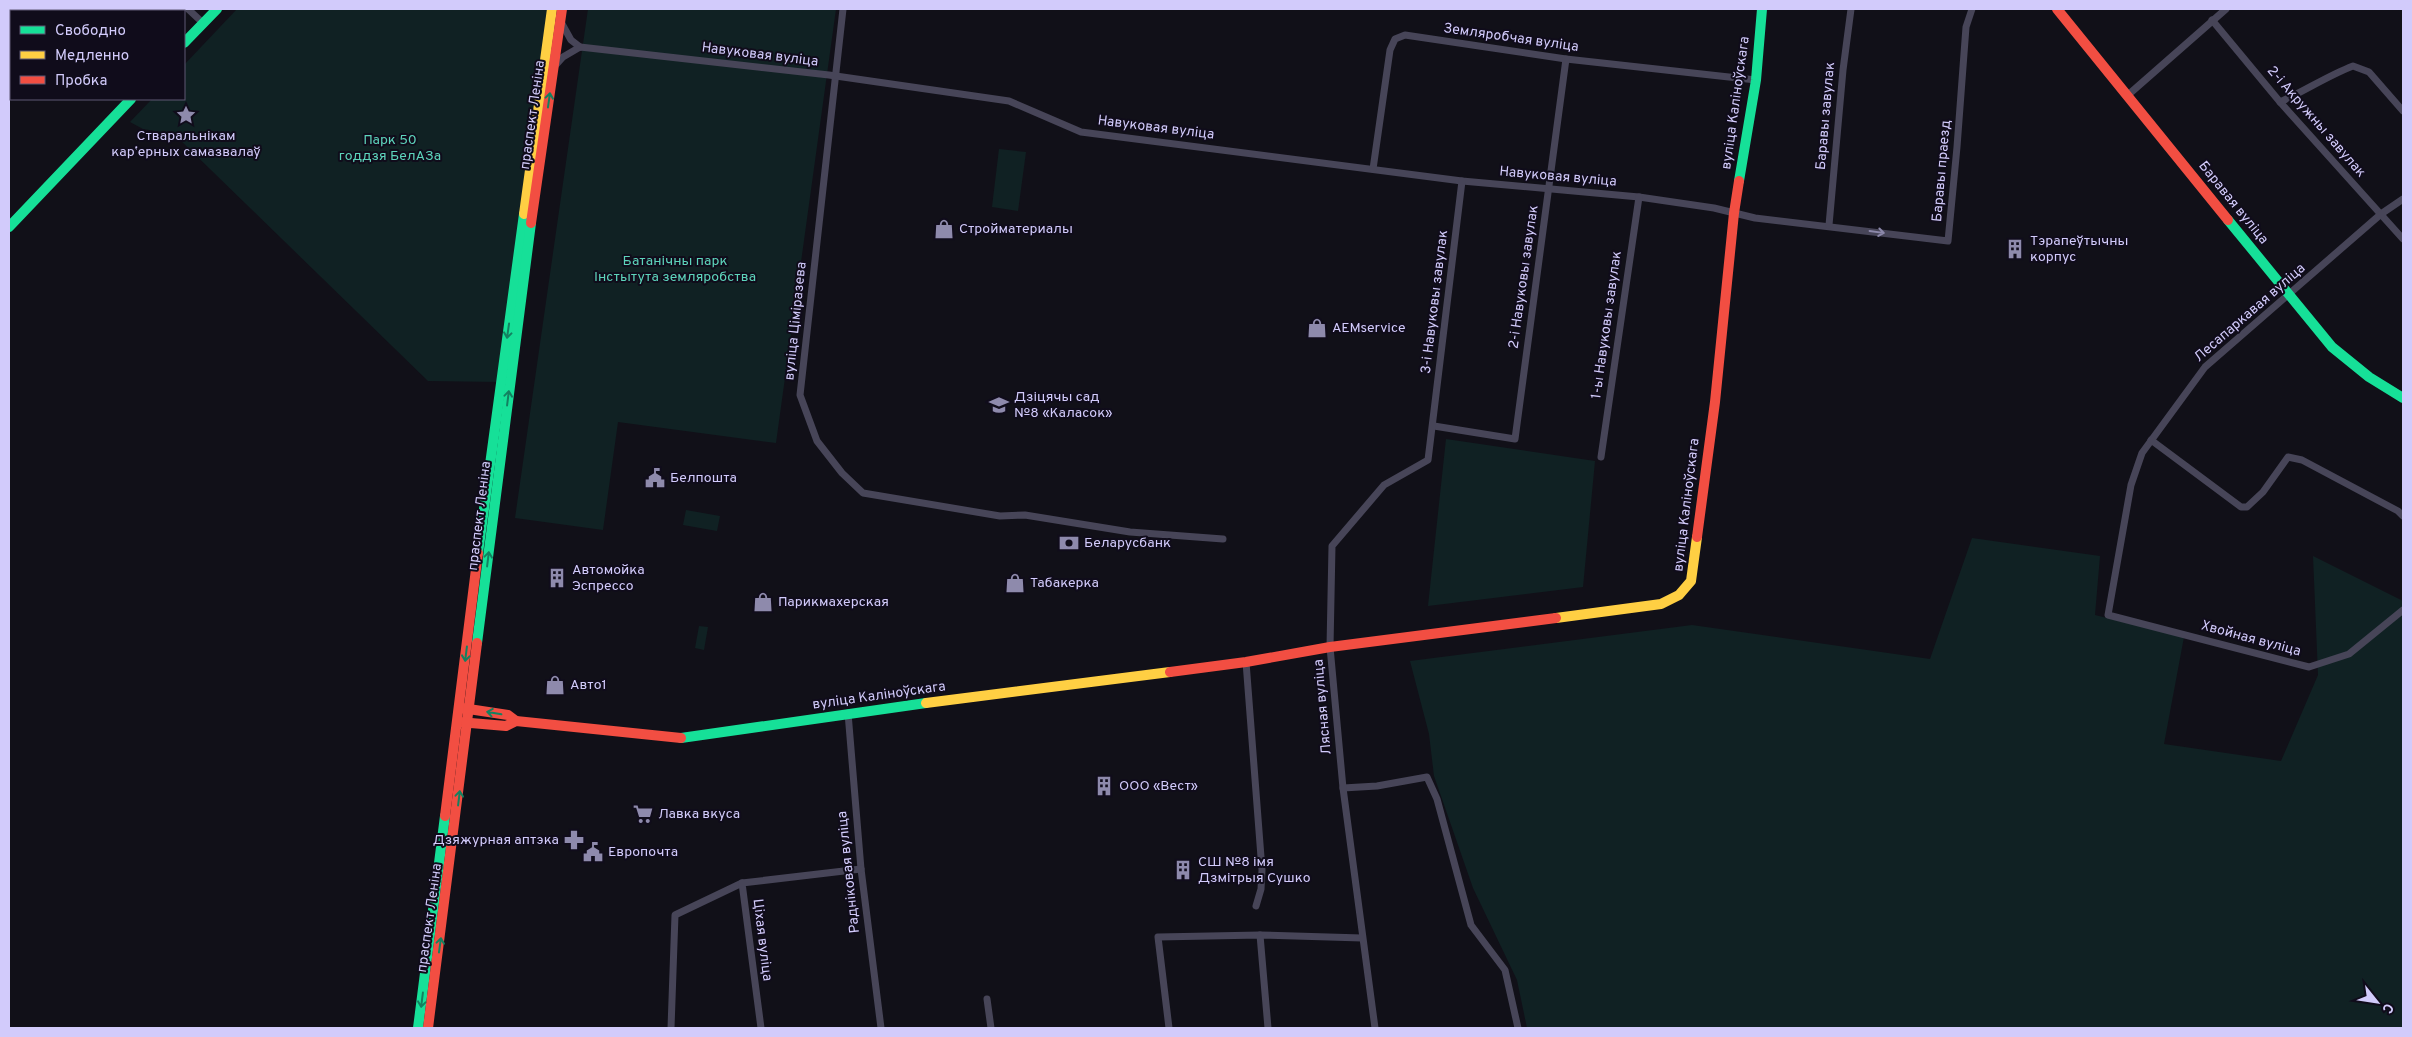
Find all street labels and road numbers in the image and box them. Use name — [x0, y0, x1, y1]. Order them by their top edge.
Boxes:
street label: Земляробчая вуліца — [1442, 20, 1580, 56]
street label: вуліца Каліноўскага — [1718, 35, 1754, 171]
street label: Навуковая вуліца — [701, 39, 819, 71]
street label: праспект Леніна — [517, 59, 549, 171]
street label: Баравы завулак — [1813, 61, 1839, 171]
street label: 2-і Акружны завулак — [2263, 63, 2369, 181]
street label: Навуковая вуліца — [1097, 112, 1215, 144]
street label: Баравы праезд — [1929, 119, 1955, 223]
street label: Баравая вуліца — [2194, 158, 2272, 248]
street label: Навуковая вуліца — [1499, 163, 1617, 191]
street label: 2-і Навуковы завулак — [1506, 204, 1542, 350]
street label: 3-і Навуковы завулак — [1418, 229, 1452, 375]
street label: 1-ы Навуковы завулак — [1588, 250, 1626, 400]
street label: Лесапаркавая вуліца — [2191, 260, 2309, 366]
street label: вуліца Ціміразева — [781, 261, 811, 381]
street label: вуліца Каліноўскага — [1670, 437, 1704, 573]
street label: праспект Леніна — [465, 460, 495, 572]
street label: Хвойная вуліца — [2199, 617, 2303, 661]
street label: Лясная вуліца — [1310, 659, 1336, 755]
street label: вуліца Каліноўскага — [811, 678, 947, 714]
street label: Радніковая вуліца — [834, 810, 864, 934]
street label: праспект Леніна — [414, 862, 446, 974]
street label: Ціхая вуліца — [749, 898, 775, 982]

